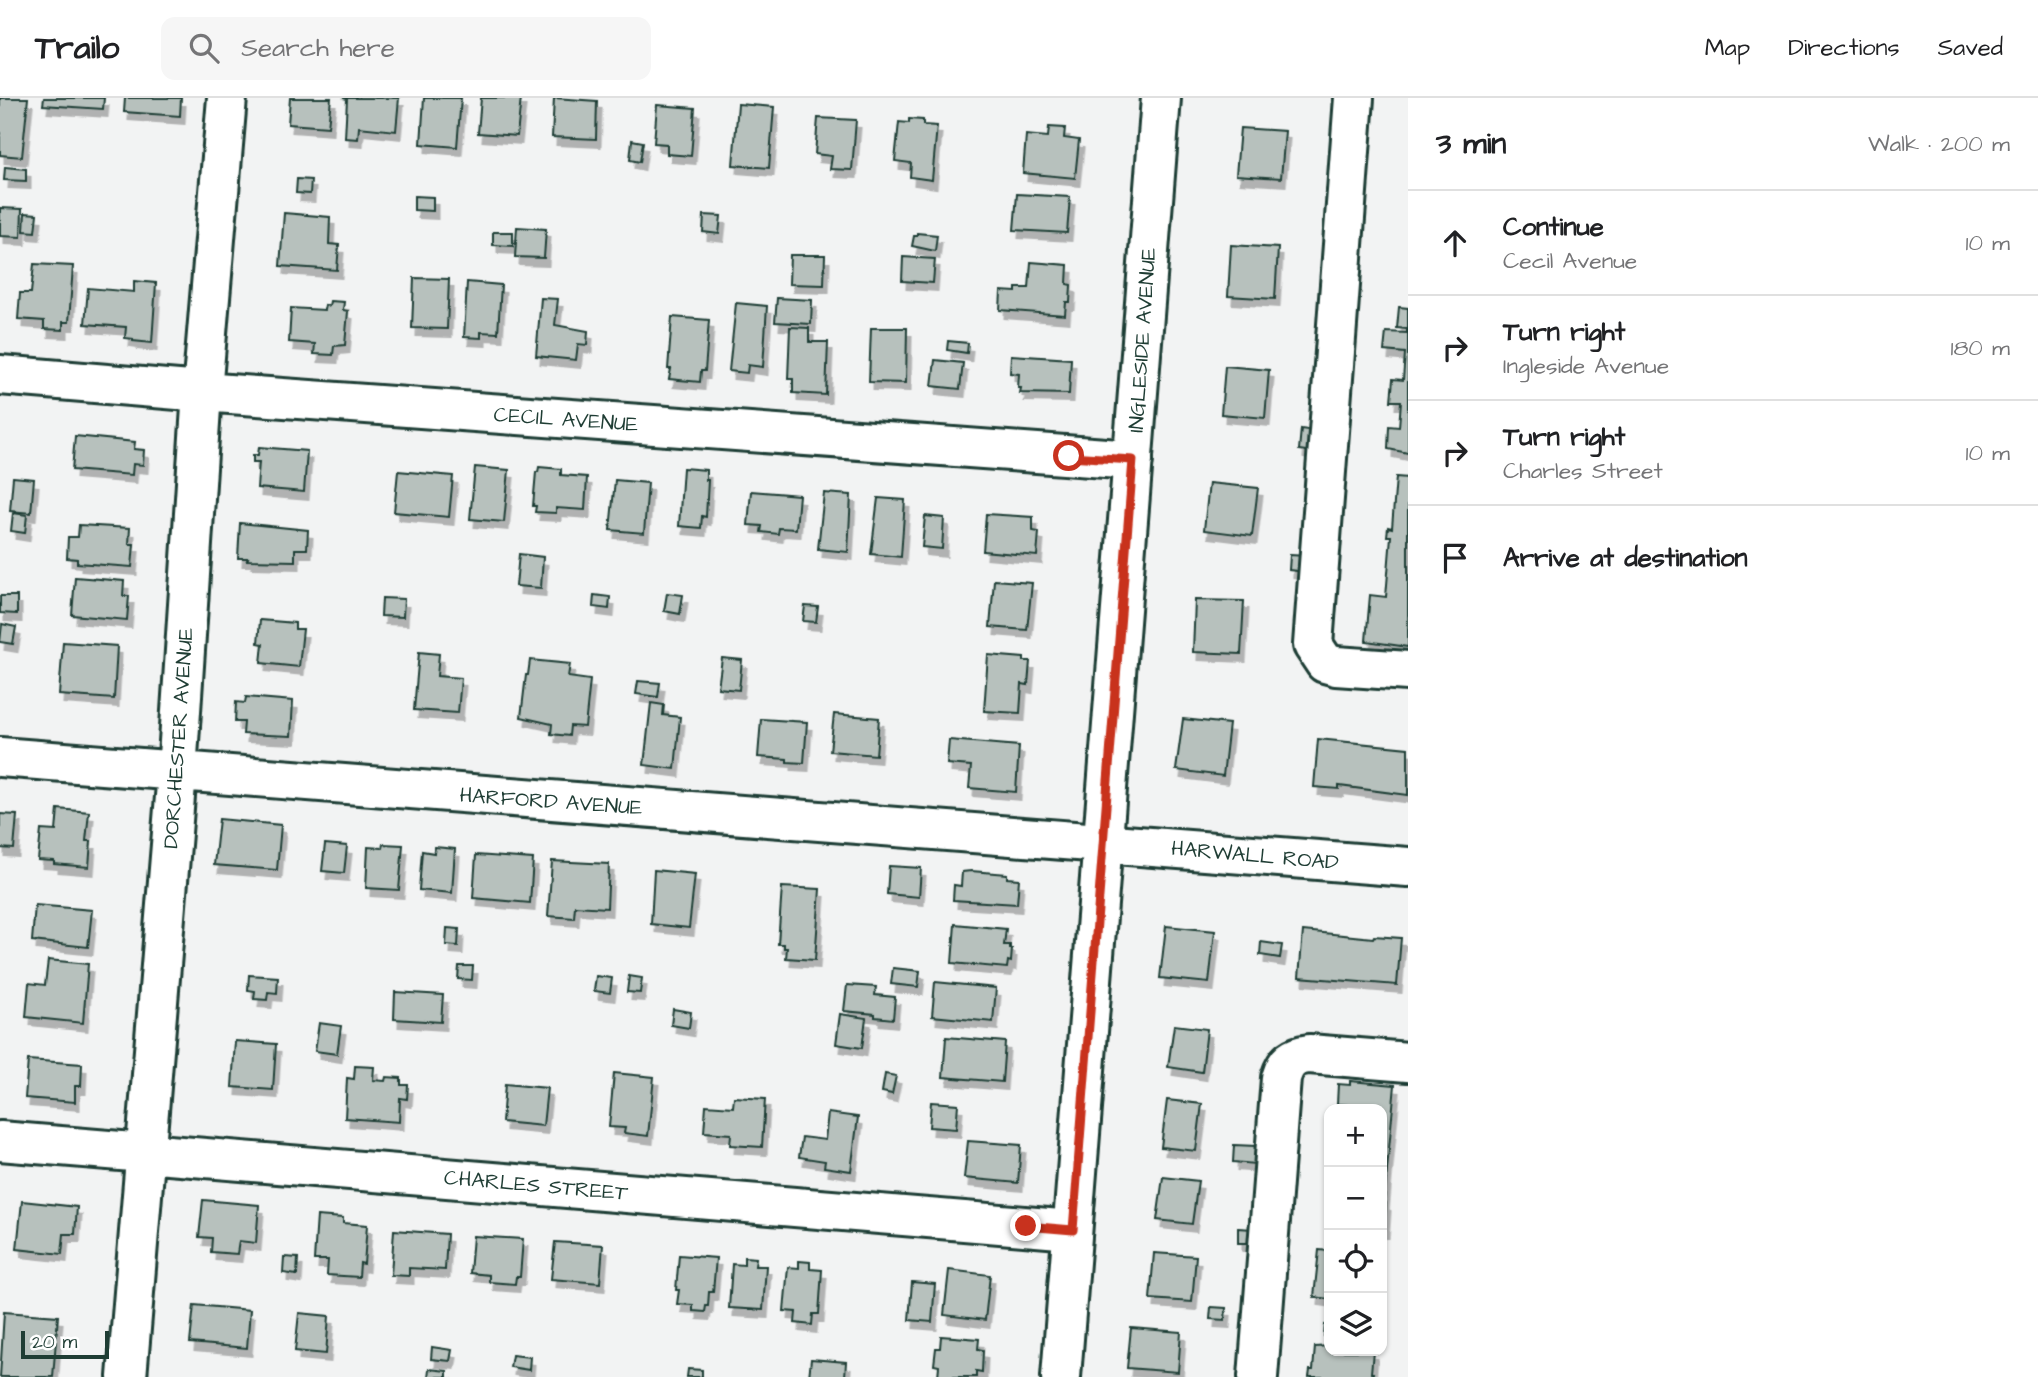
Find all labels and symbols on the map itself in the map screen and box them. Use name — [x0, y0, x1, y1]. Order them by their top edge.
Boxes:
street label: INGLESIDE AVENUE — [1122, 246, 1163, 434]
street label: CECIL AVENUE — [493, 400, 640, 439]
route start — [1053, 440, 1084, 471]
street label: DORCHESTER AVENUE — [156, 626, 201, 850]
street label: HARFORD AVENUE — [459, 781, 644, 822]
street label: HARWALL ROAD — [1170, 834, 1340, 877]
street label: CHARLES STREET — [443, 1163, 630, 1208]
route end — [1010, 1210, 1041, 1241]
scale bar — [21, 1328, 108, 1360]

